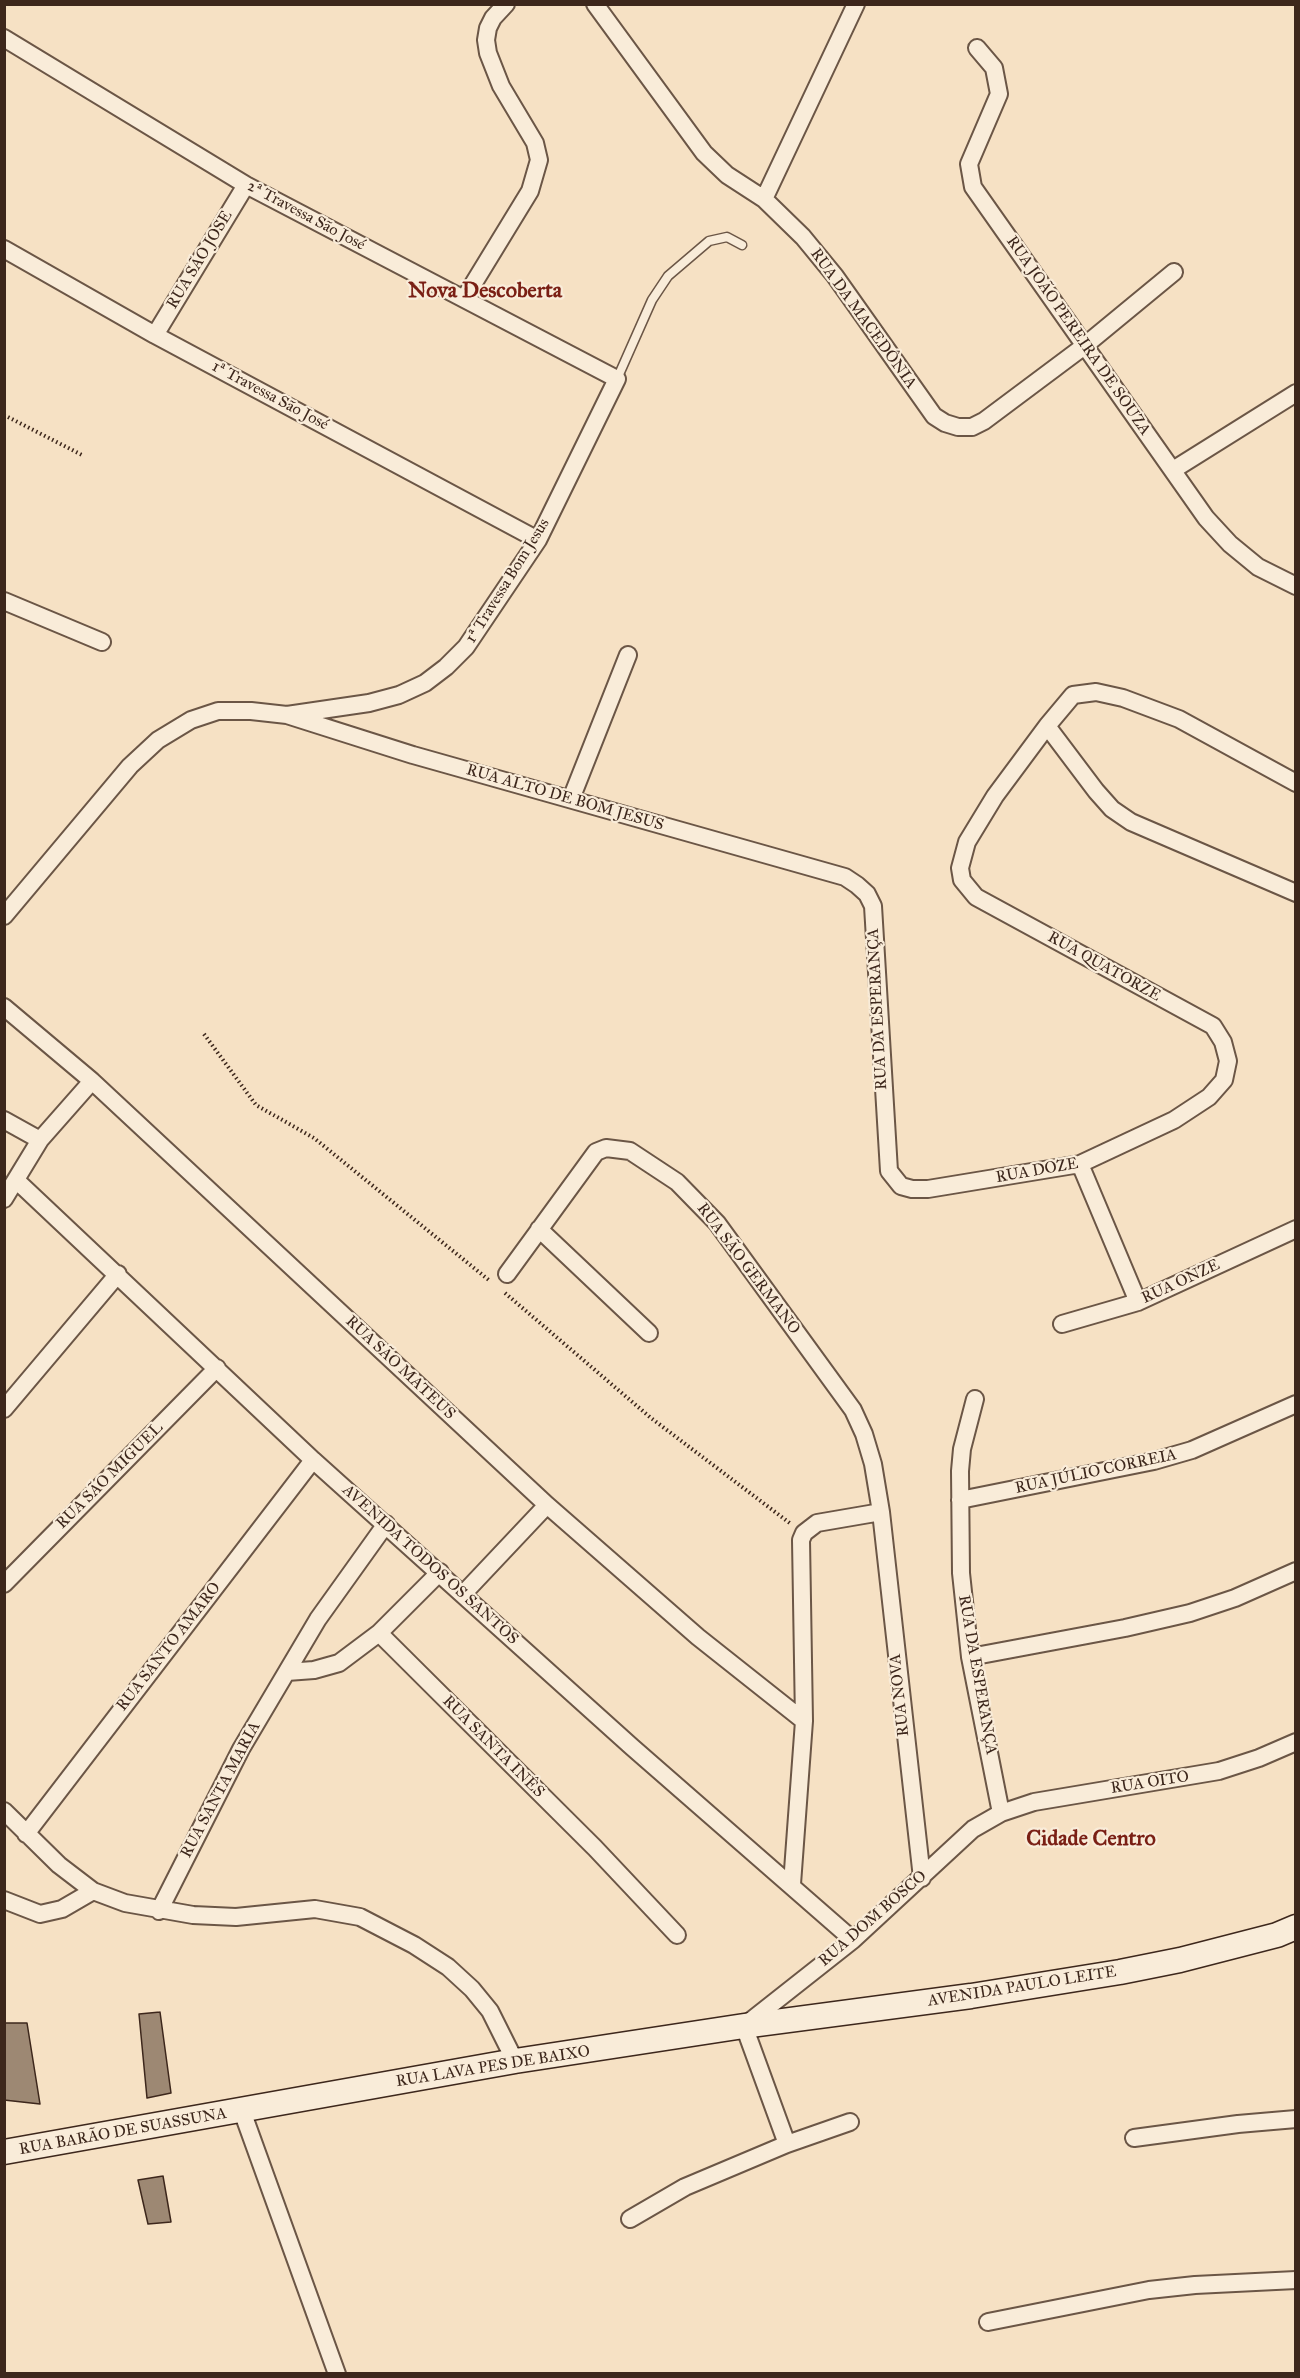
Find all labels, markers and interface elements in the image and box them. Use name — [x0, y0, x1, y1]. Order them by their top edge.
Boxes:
street label: 2ª Travessa São José — [244, 177, 368, 255]
street label: RUA SÃO JOSE — [163, 207, 237, 313]
street label: RUA JOÃO PEREIRA DE SOUZA — [1002, 233, 1154, 439]
street label: RUA DA MACEDÔNIA — [806, 245, 920, 393]
district label: Nova Descoberta — [408, 279, 562, 305]
street label: 1ª Travessa São José — [208, 357, 332, 435]
street label: 1ª Travessa Bom Jesus — [462, 515, 554, 647]
street label: RUA ALTO DE BOM JESUS — [464, 761, 666, 835]
street label: RUA DA ESPERANÇA — [864, 928, 892, 1090]
street label: RUA QUATORZE — [1044, 928, 1164, 1006]
street label: RUA DOZE — [994, 1154, 1080, 1188]
street label: RUA SÃO GERMANO — [692, 1200, 804, 1338]
street label: RUA ONZE — [1139, 1256, 1223, 1308]
street label: RUA SÃO MATEUS — [341, 1312, 459, 1424]
street label: RUA SÃO MIGUEL — [53, 1419, 167, 1533]
street label: RUA JÚLIO CORREIA — [1013, 1445, 1179, 1499]
street label: AVENIDA TODOS OS SANTOS — [338, 1481, 522, 1649]
street label: RUA SANTO AMARO — [113, 1579, 225, 1715]
street label: RUA DA ESPERANÇA — [953, 1594, 1001, 1756]
street label: RUA NOVA — [886, 1653, 914, 1737]
street label: RUA SANTA INÊS — [438, 1692, 548, 1802]
street label: RUA SANTA MARIA — [177, 1719, 265, 1861]
street label: RUA OITO — [1109, 1767, 1191, 1799]
district label: Cidade Centro — [1026, 1827, 1156, 1853]
street label: RUA DOM BOSCO — [815, 1867, 931, 1971]
street label: AVENIDA PAULO LEITE — [926, 1963, 1118, 2011]
street label: RUA LAVA PES DE BAIXO — [395, 2042, 591, 2092]
street label: RUA BARÃO DE SUASSUNA — [18, 2104, 228, 2160]

